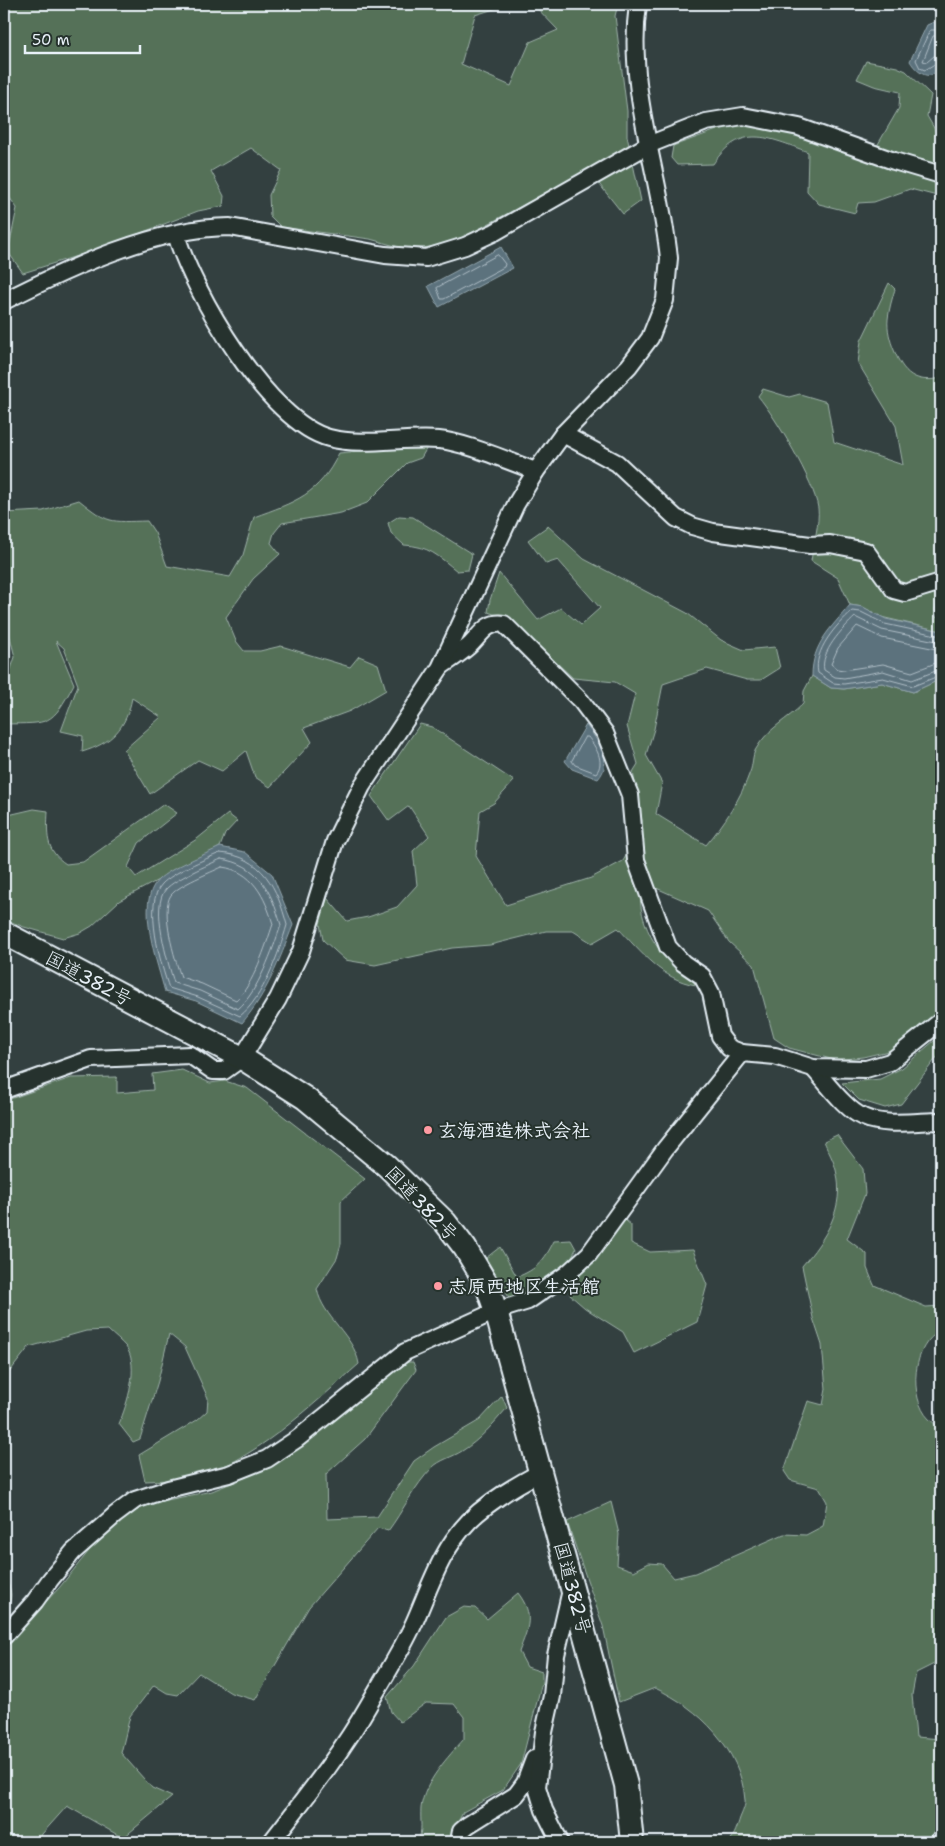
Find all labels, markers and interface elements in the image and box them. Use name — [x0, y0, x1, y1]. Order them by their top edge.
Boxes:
scale bar — [25, 22, 140, 54]
text: 50 m — [32, 30, 70, 50]
street label: 国道382号 — [41, 945, 137, 1012]
place label: 玄海酒造株式会社 — [438, 1118, 590, 1143]
marker: 玄海酒造株式会社 — [422, 1124, 434, 1136]
street label: 国道382号 — [380, 1160, 464, 1246]
place label: 志原西地区生活館 — [448, 1274, 600, 1299]
marker: 志原西地区生活館 — [432, 1280, 444, 1292]
street label: 国道382号 — [548, 1539, 597, 1637]

